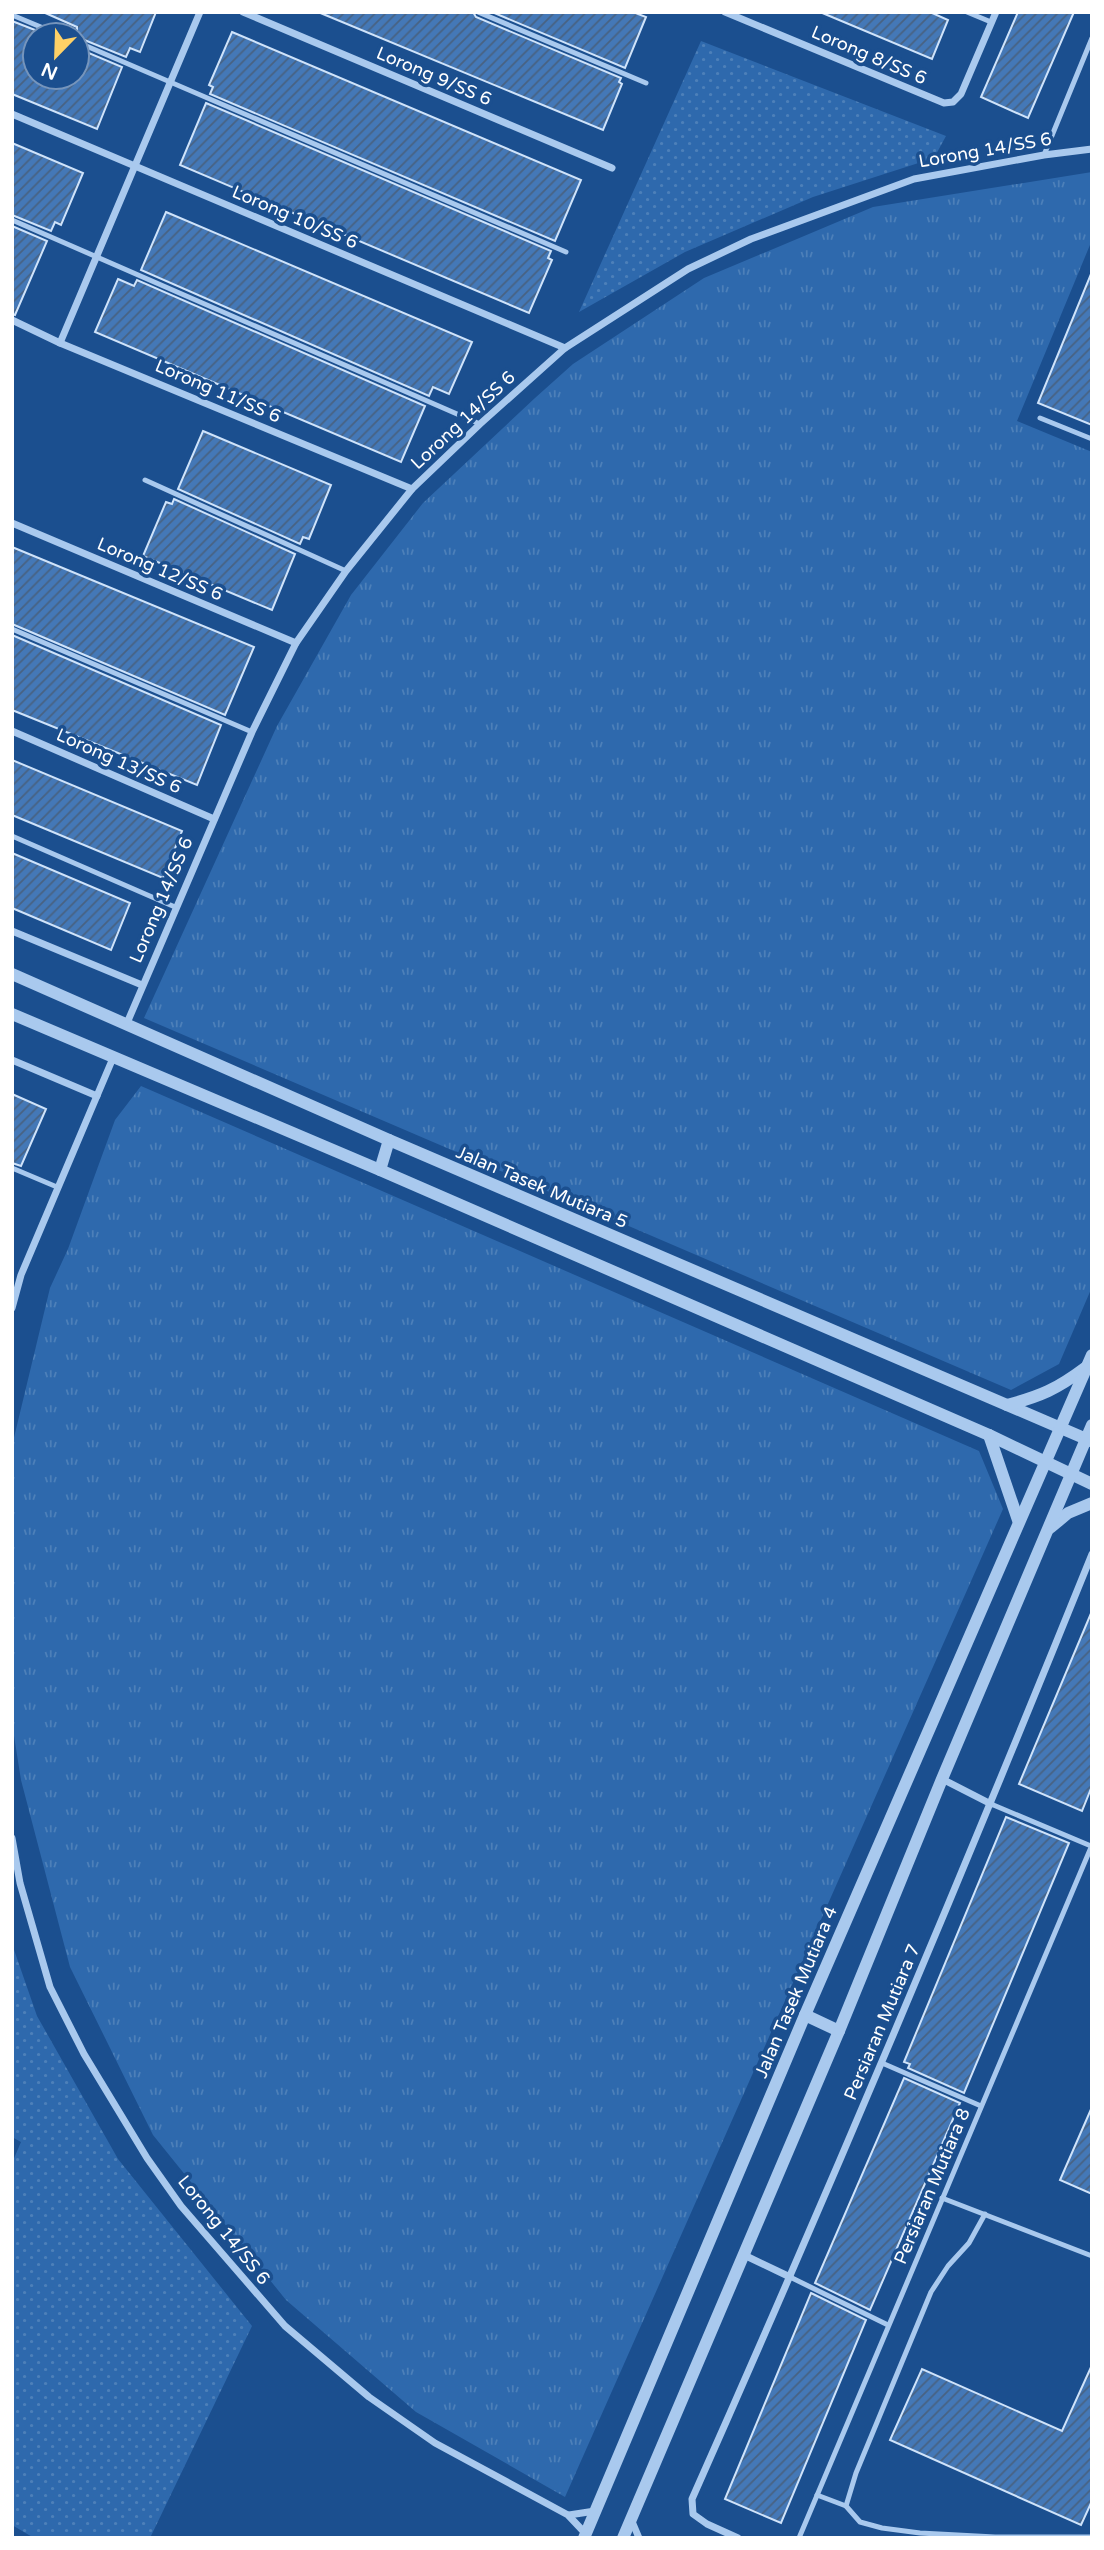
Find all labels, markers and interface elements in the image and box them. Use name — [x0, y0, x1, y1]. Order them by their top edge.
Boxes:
north arrow — [21, 21, 91, 91]
street label: Lorong 8/SS 6 — [808, 21, 930, 89]
street label: Lorong 9/SS 6 — [373, 42, 495, 110]
text: N — [38, 58, 61, 84]
street label: Lorong 14/SS 6 — [917, 127, 1053, 173]
street label: Lorong 10/SS 6 — [229, 181, 361, 253]
street label: Lorong 11/SS 6 — [152, 355, 284, 427]
street label: Lorong 14/SS 6 — [406, 366, 520, 474]
street label: Lorong 12/SS 6 — [94, 533, 226, 605]
street label: Lorong 13/SS 6 — [53, 724, 185, 798]
street label: Lorong 14/SS 6 — [125, 834, 197, 966]
street label: Jalan Tasek Mutiara 5 — [453, 1141, 631, 1233]
street label: Jalan Tasek Mutiara 4 — [750, 1903, 842, 2081]
street label: Persiaran Mutiara 7 — [839, 1941, 925, 2103]
street label: Persiaran Mutiara 8 — [889, 2105, 975, 2267]
street label: Lorong 14/SS 6 — [173, 2171, 275, 2289]

